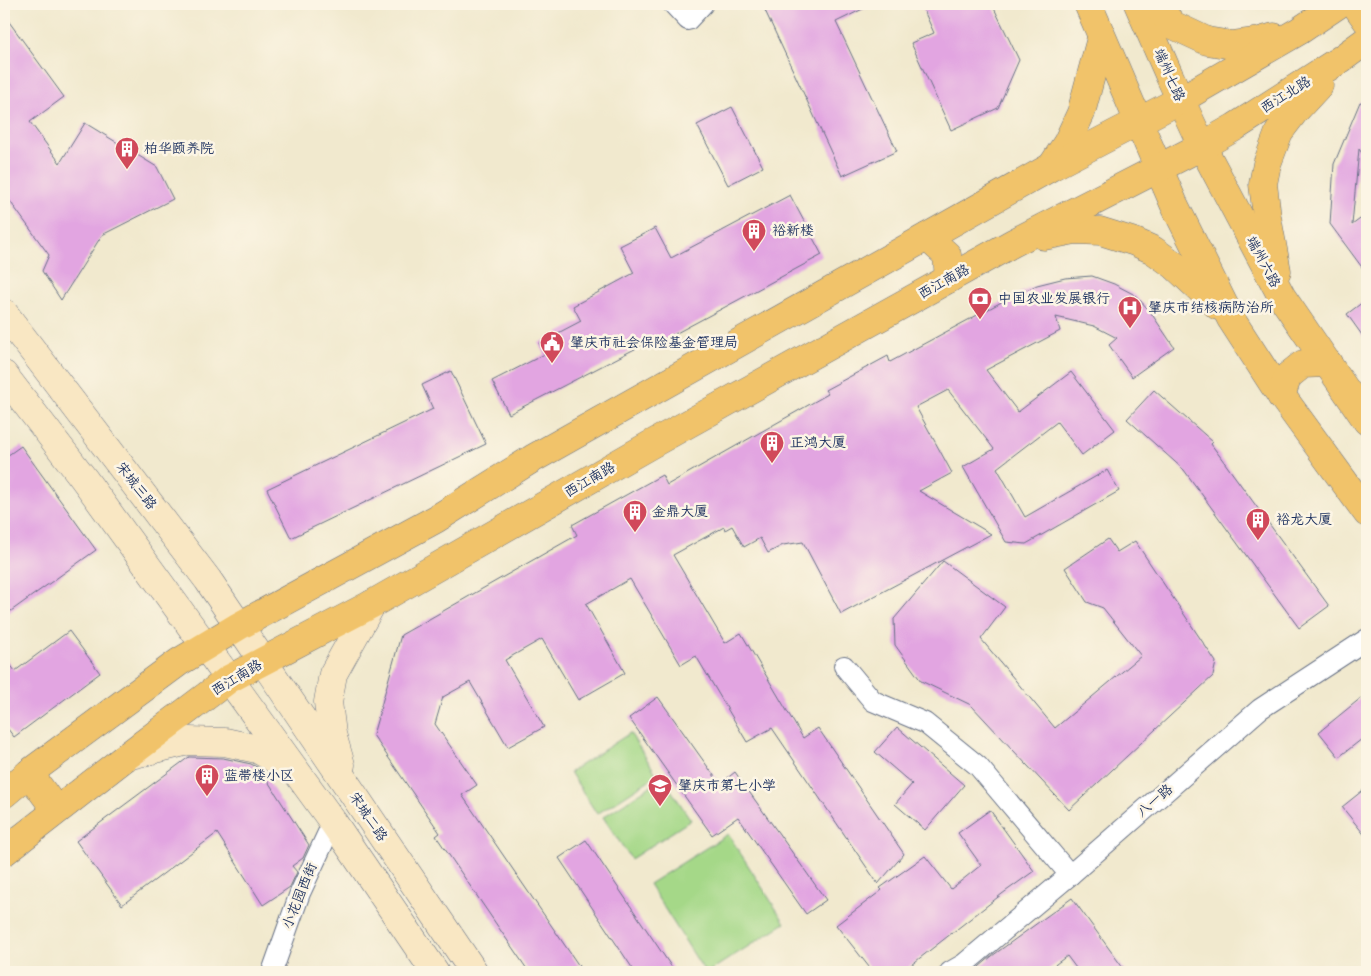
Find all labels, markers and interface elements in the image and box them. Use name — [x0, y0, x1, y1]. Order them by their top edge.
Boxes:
street label: 端州七路 — [1148, 45, 1190, 105]
street label: 西江北路 — [1257, 72, 1315, 118]
building icon: 柏华颐养院 — [114, 136, 140, 170]
place label: 柏华颐养院 — [144, 139, 214, 159]
building icon: 裕新楼 — [741, 218, 767, 252]
place label: 裕新楼 — [772, 221, 814, 241]
street label: 端州六路 — [1241, 233, 1285, 291]
street label: 西江南路 — [915, 260, 973, 304]
bank icon: 中国农业发展银行 — [967, 286, 993, 320]
place label: 中国农业发展银行 — [998, 289, 1110, 309]
hospital icon: 肇庆市结核病防治所 — [1117, 295, 1143, 329]
place label: 肇庆市结核病防治所 — [1148, 298, 1274, 318]
public building icon: 肇庆市社会保险基金管理局 — [539, 330, 565, 364]
place label: 肇庆市社会保险基金管理局 — [570, 333, 738, 353]
building icon: 正鸿大厦 — [759, 430, 785, 464]
place label: 正鸿大厦 — [790, 433, 846, 453]
street label: 西江南路 — [561, 457, 619, 503]
street label: 宋城三路 — [111, 458, 161, 514]
building icon: 金鼎大厦 — [622, 499, 648, 533]
place label: 金鼎大厦 — [652, 502, 708, 522]
building icon: 裕龙大厦 — [1245, 507, 1271, 541]
place label: 裕龙大厦 — [1276, 510, 1332, 530]
street label: 西江南路 — [208, 655, 266, 701]
building icon: 蓝带楼小区 — [194, 763, 220, 797]
place label: 蓝带楼小区 — [224, 766, 294, 786]
school or university icon: 肇庆市第七小学 — [647, 773, 673, 807]
place label: 肇庆市第七小学 — [678, 776, 776, 796]
street label: 八一路 — [1133, 780, 1177, 822]
street label: 宋城二路 — [344, 788, 392, 846]
street label: 小花园西街 — [278, 860, 322, 932]

